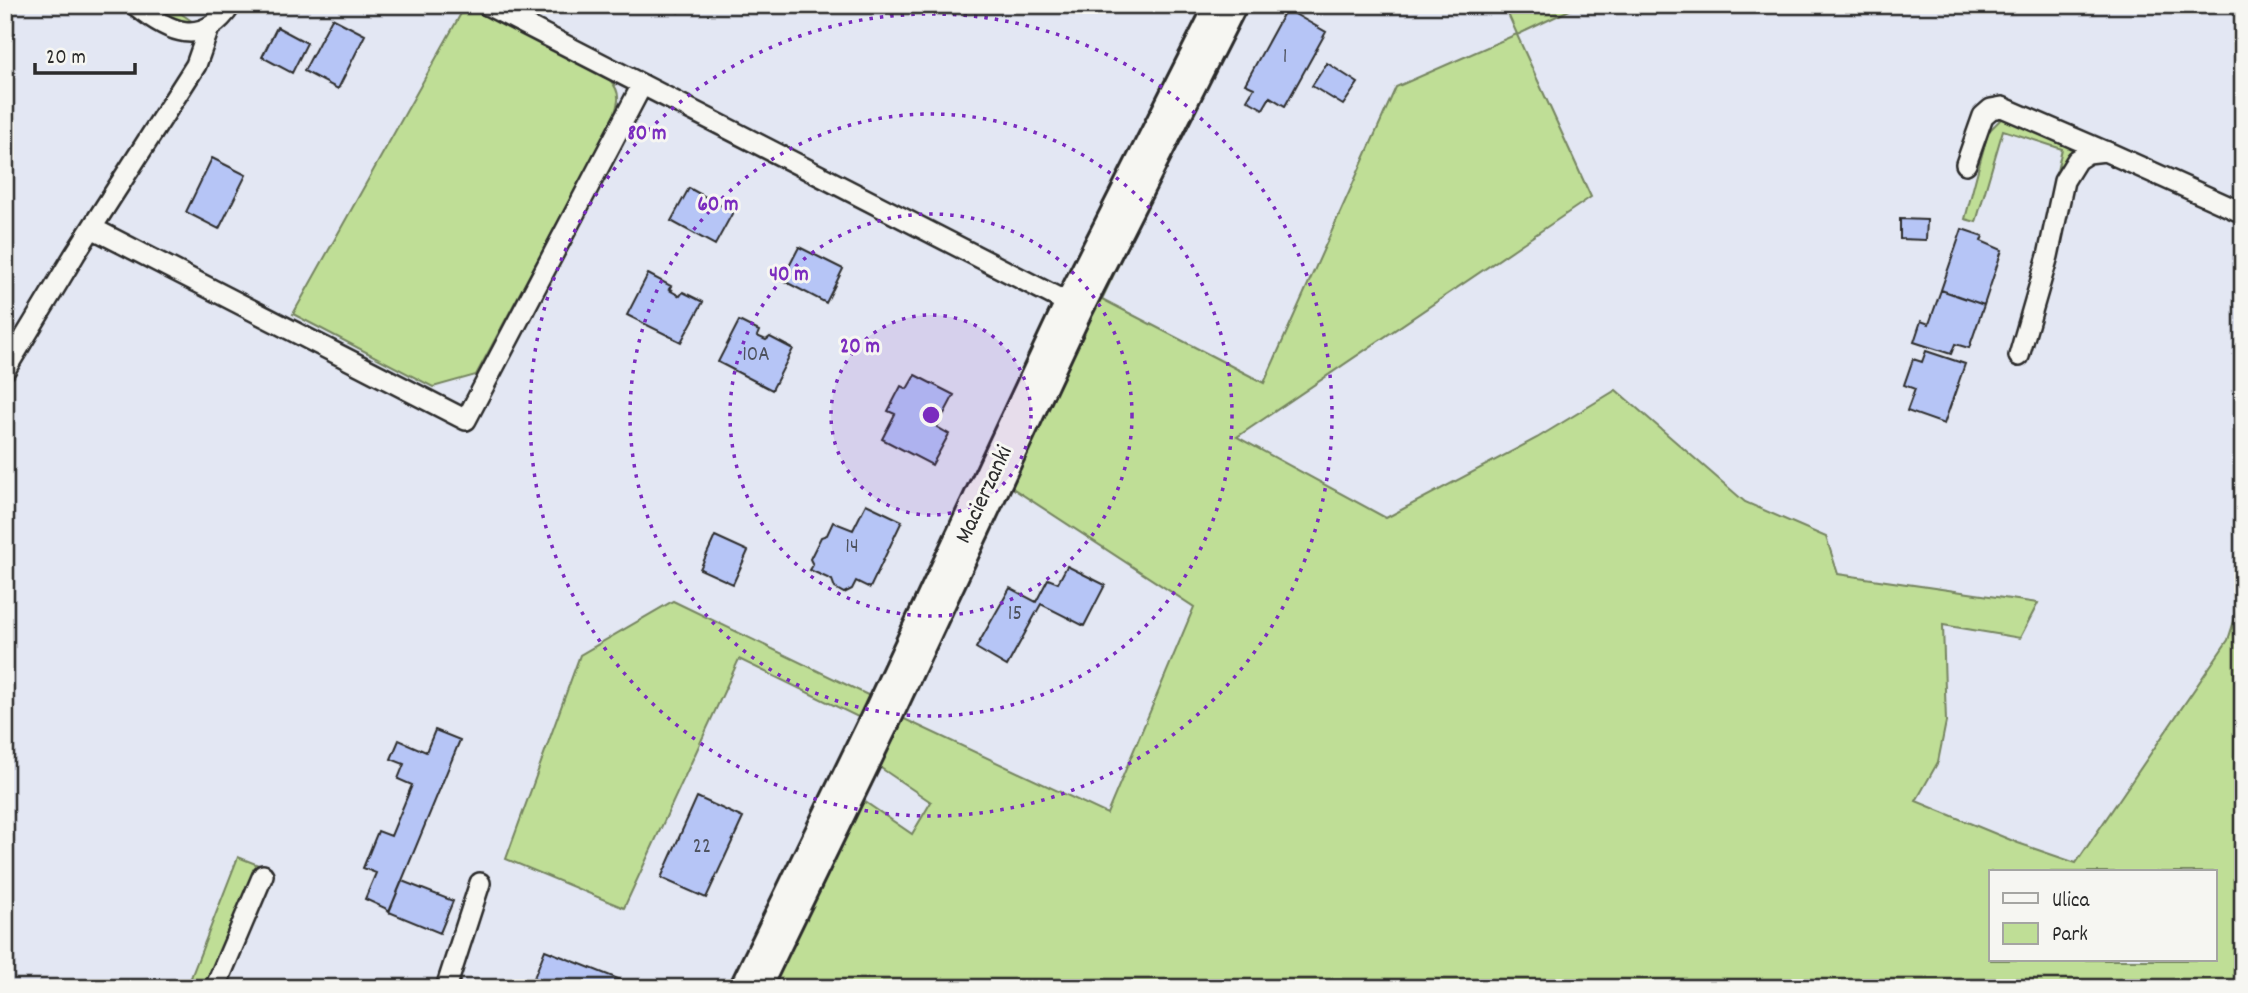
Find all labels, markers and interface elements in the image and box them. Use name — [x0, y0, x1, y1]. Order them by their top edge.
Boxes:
scale bar — [35, 32, 135, 76]
house number: 1 — [1283, 43, 1287, 73]
text: 20 m — [46, 44, 86, 74]
text: 80 m — [627, 120, 667, 150]
text: 60 m — [698, 191, 738, 221]
text: 40 m — [769, 261, 809, 291]
text: 20 m — [840, 333, 880, 363]
house number: 10A — [742, 341, 770, 371]
centre of rings — [919, 403, 943, 427]
street label: Macierzanki — [948, 440, 1022, 550]
house number: 14 — [845, 533, 859, 563]
house number: 15 — [1008, 600, 1022, 630]
house number: 22 — [693, 833, 711, 863]
legend — [1989, 870, 2216, 962]
text: Ulica — [2052, 887, 2090, 917]
text: Park — [2052, 921, 2088, 951]

